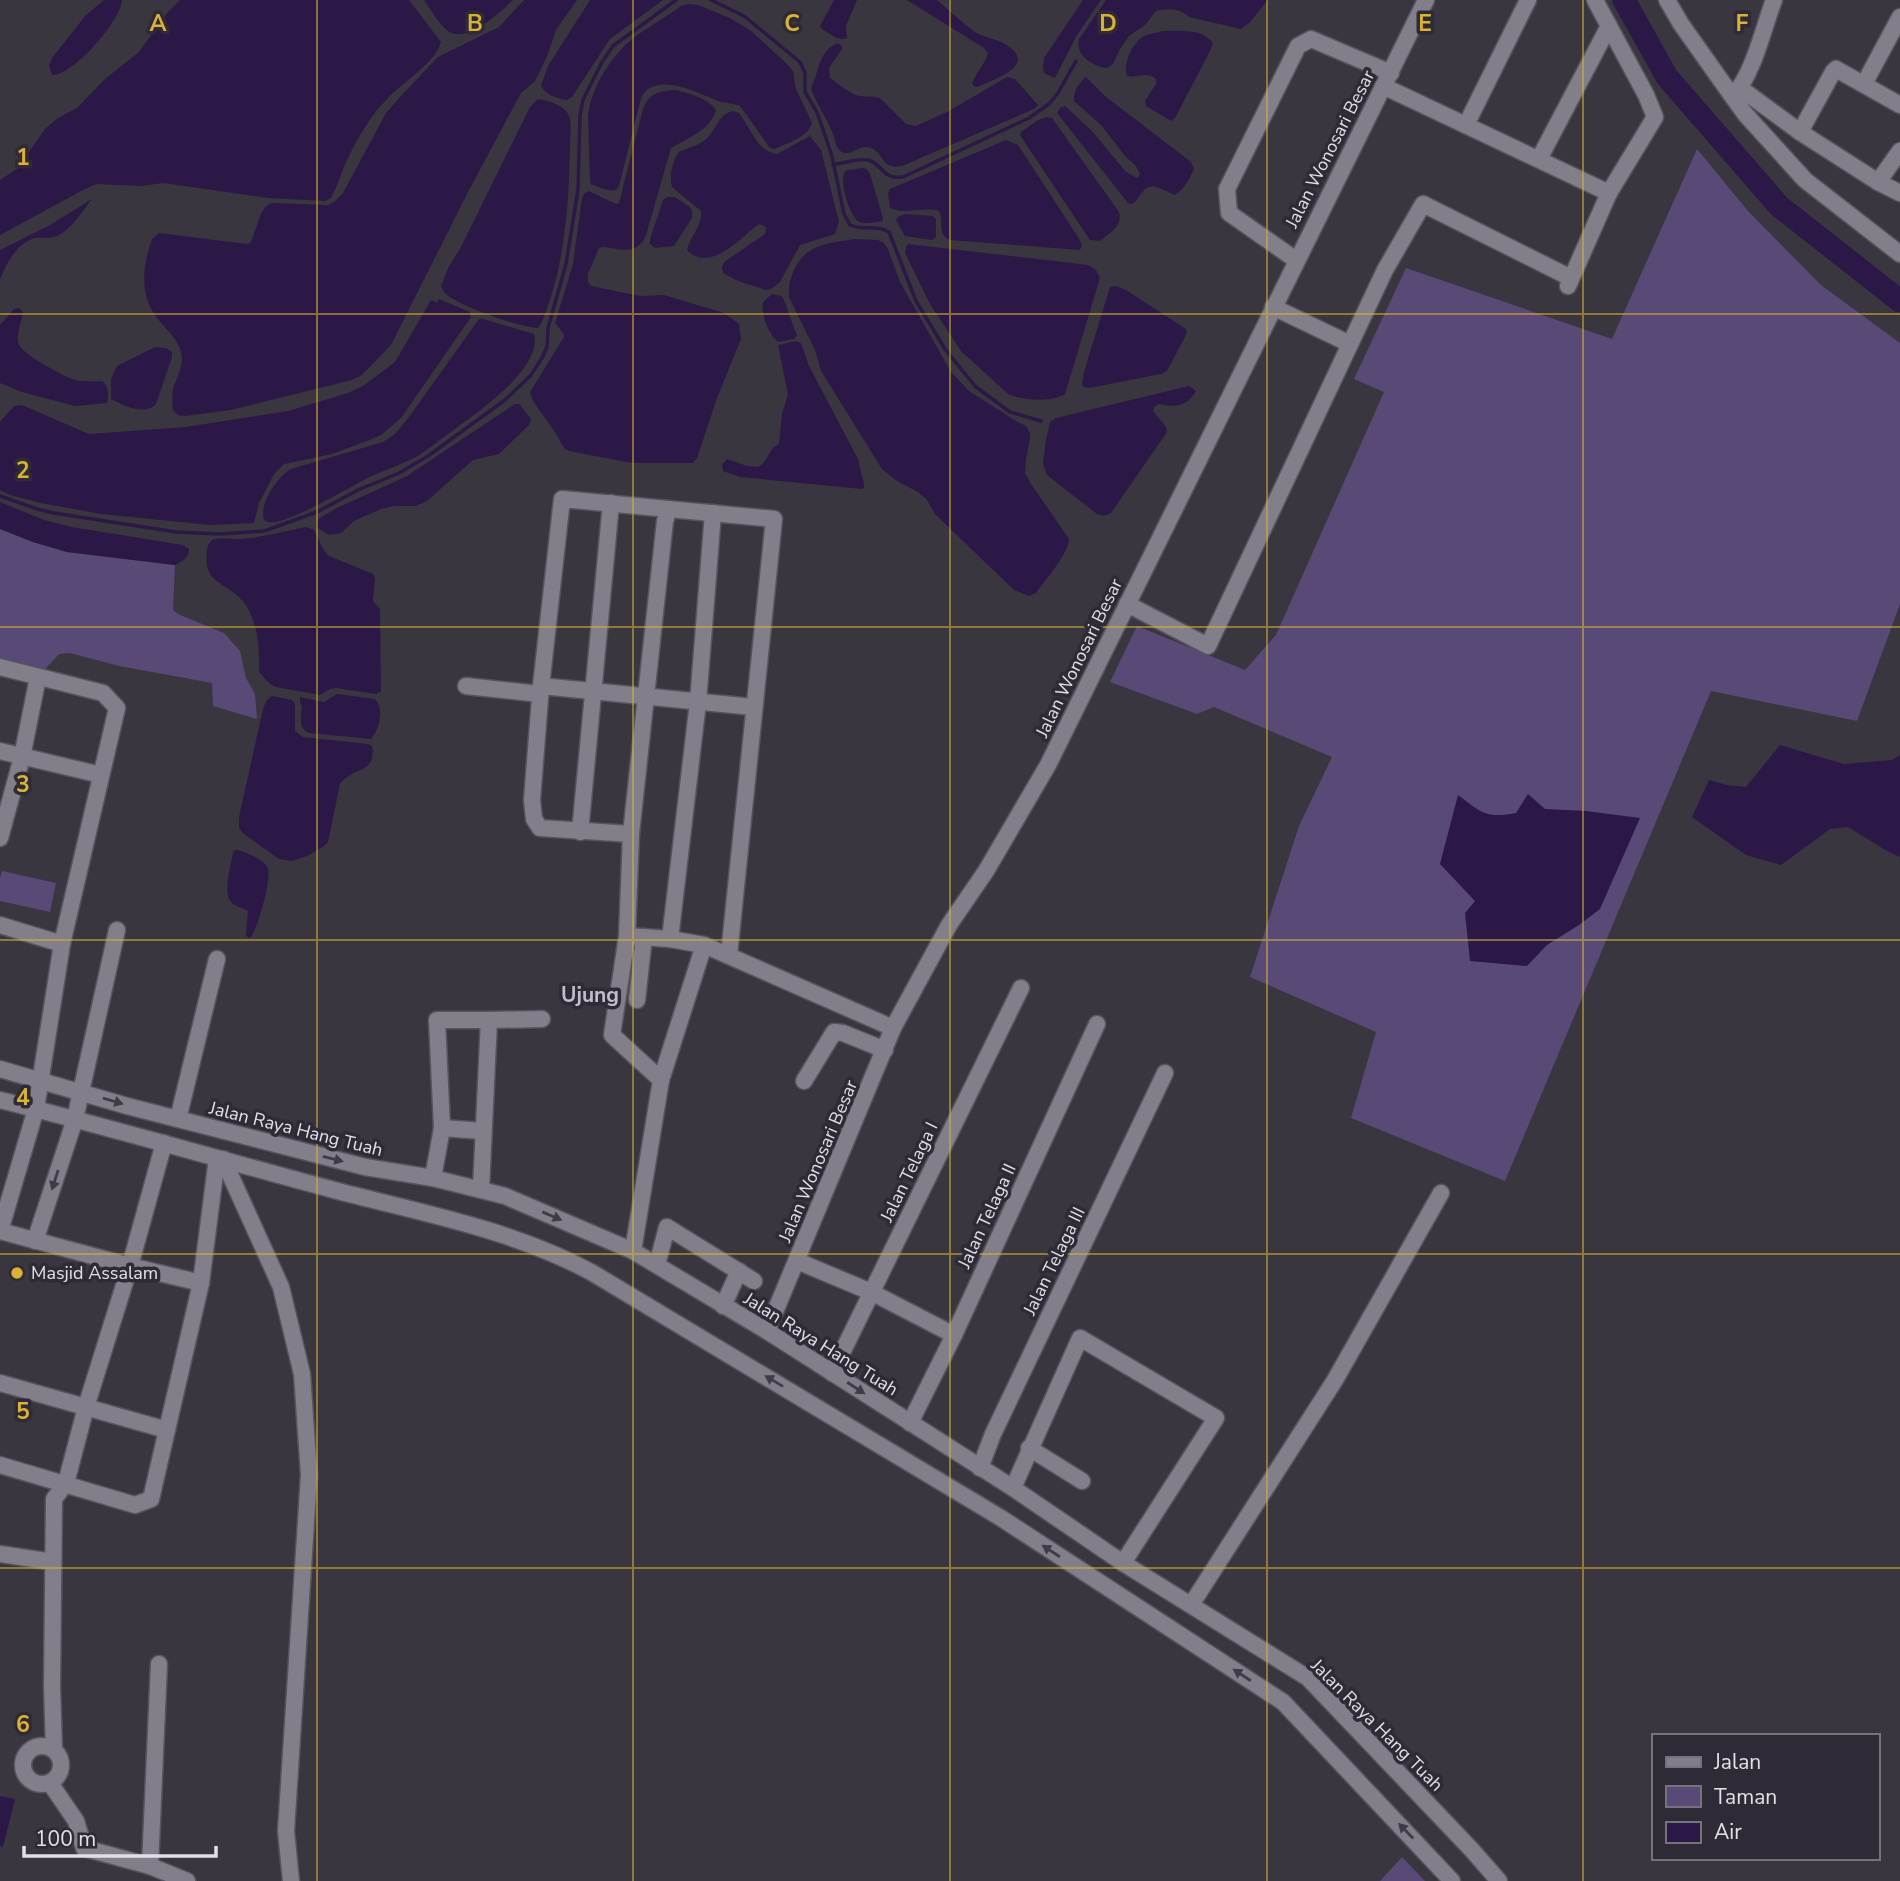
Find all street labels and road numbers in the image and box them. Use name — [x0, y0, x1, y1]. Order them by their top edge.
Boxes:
street label: Jalan Wonosari Besar — [1279, 66, 1380, 233]
street label: Jalan Wonosari Besar — [1030, 574, 1128, 742]
street label: Jalan Wonosari Besar — [773, 1076, 863, 1247]
street label: Jalan Raya Hang Tuah — [206, 1096, 385, 1162]
street label: Jalan Telaga I — [874, 1118, 944, 1227]
street label: Jalan Telaga II — [952, 1160, 1022, 1273]
street label: Jalan Telaga III — [1017, 1203, 1091, 1320]
street label: Jalan Raya Hang Tuah — [738, 1286, 903, 1401]
street label: Jalan Raya Hang Tuah — [1305, 1653, 1448, 1796]

